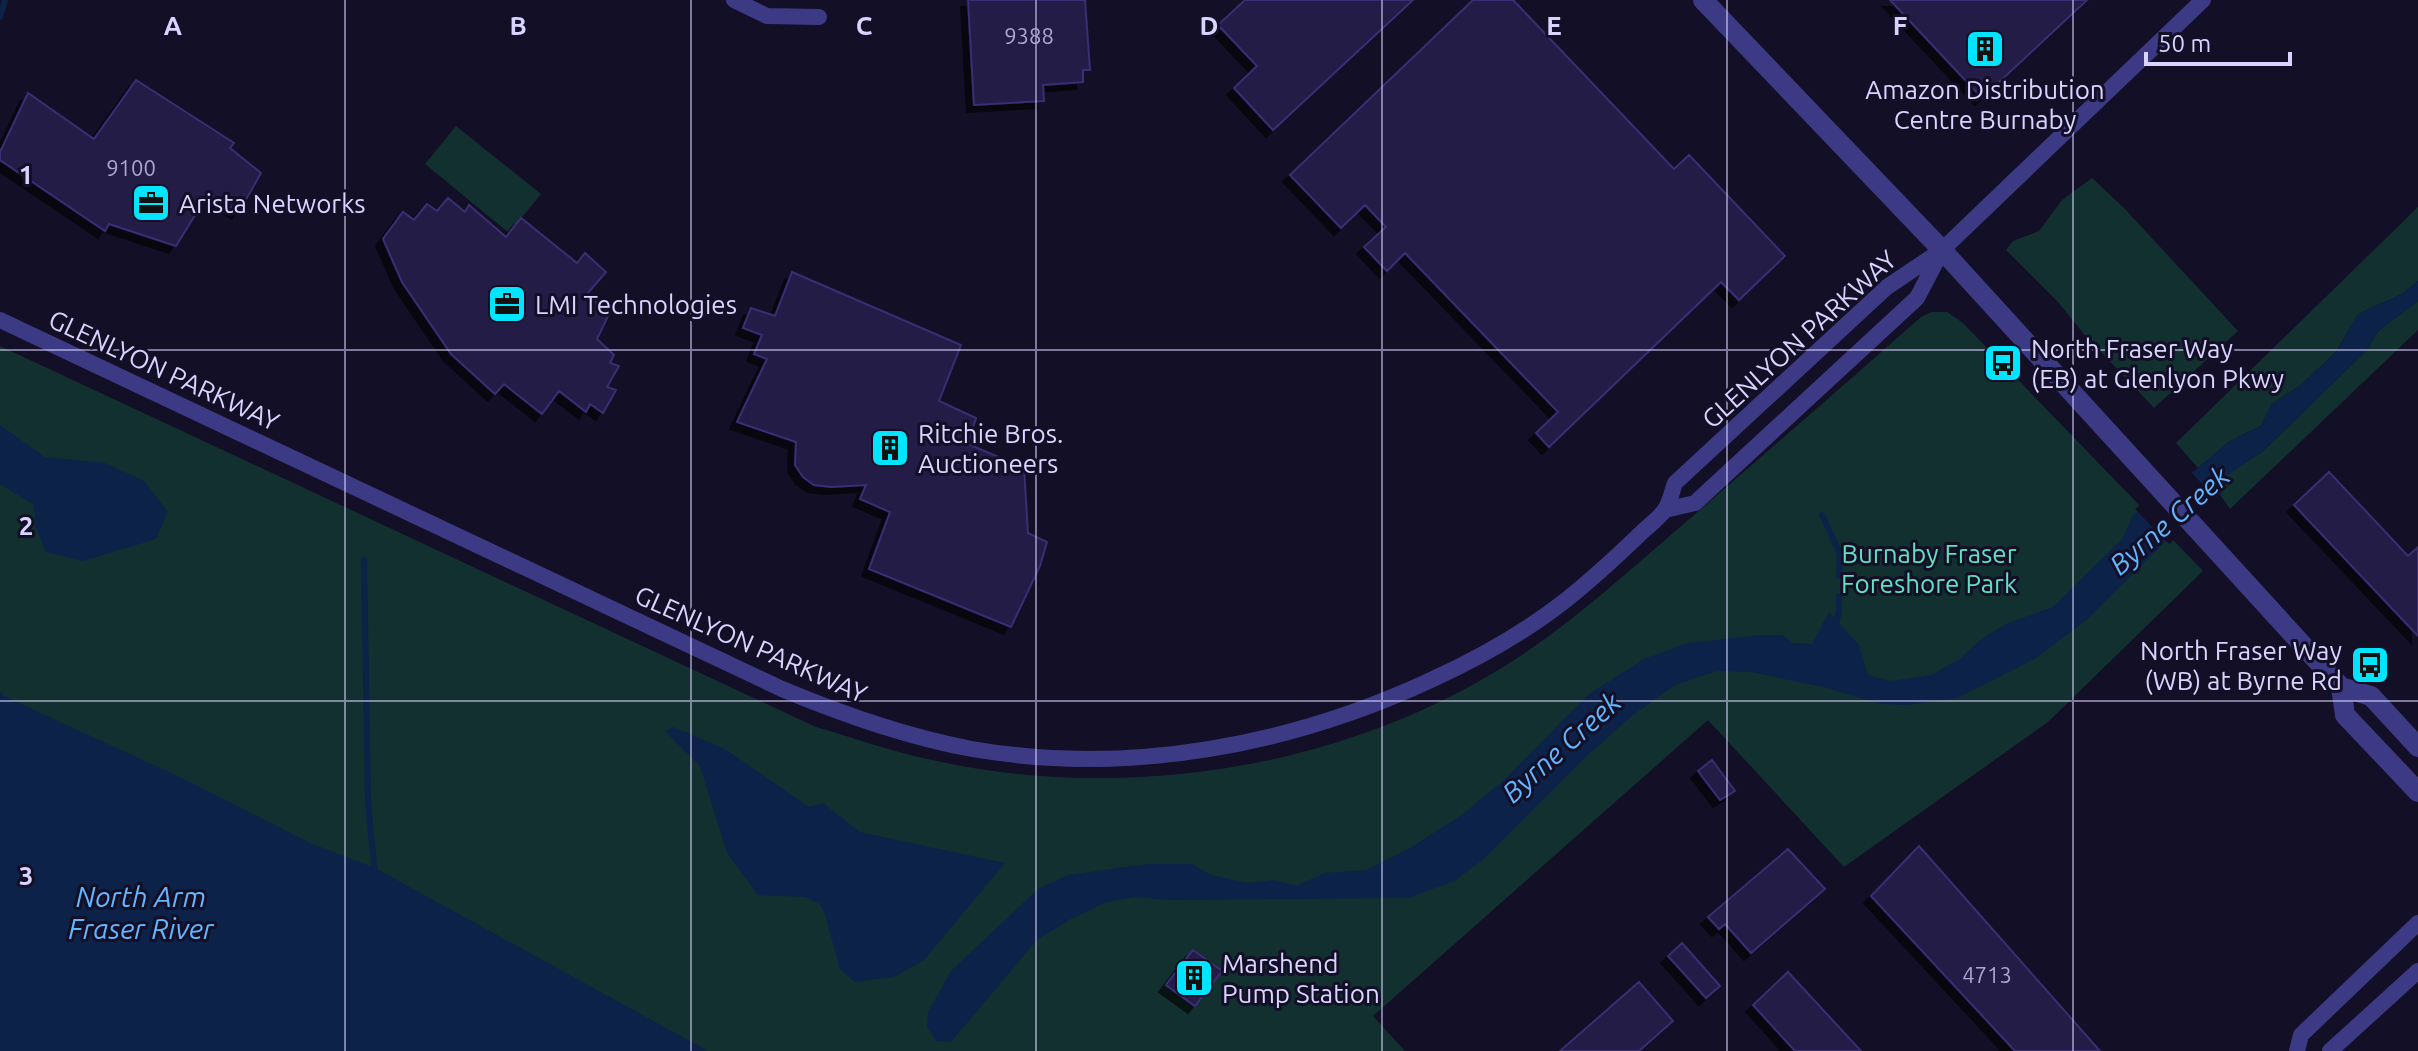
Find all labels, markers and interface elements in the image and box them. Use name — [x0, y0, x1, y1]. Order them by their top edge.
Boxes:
text: A — [164, 11, 183, 40]
text: B — [509, 11, 527, 40]
text: C — [856, 11, 873, 40]
text: D — [1200, 11, 1218, 40]
text: E — [1546, 11, 1562, 40]
text: F — [1893, 11, 1907, 40]
scale bar — [2146, 16, 2290, 66]
house number: 9388 — [1004, 23, 1054, 48]
building icon: Amazon Distribution Centre Burnaby — [1964, 28, 2006, 70]
text: 50 m — [2158, 30, 2211, 57]
place label: Amazon Distribution Centre Burnaby — [1865, 75, 2105, 134]
house number: 9100 — [106, 155, 156, 180]
text: 1 — [19, 160, 33, 189]
office icon: Arista Networks — [130, 182, 172, 224]
place label: Arista Networks — [179, 189, 366, 218]
street label: GLENLYON PARKWAY — [1696, 244, 1902, 434]
office icon: LMI Technologies — [486, 283, 528, 325]
place label: LMI Technologies — [535, 290, 737, 319]
street label: GLENLYON PARKWAY — [44, 304, 284, 436]
place label: North Fraser Way (EB) at Glenlyon Pkwy — [2031, 334, 2284, 393]
bus stop icon: North Fraser Way (EB) at Glenlyon Pkwy — [1982, 342, 2024, 384]
place label: Ritchie Bros. Auctioneers — [918, 419, 1064, 478]
building icon: Ritchie Bros. Auctioneers — [869, 427, 911, 469]
water label: Byrne Creek — [2103, 459, 2236, 580]
text: 2 — [19, 511, 33, 540]
park label: Burnaby Fraser Foreshore Park — [1841, 539, 2017, 598]
street label: GLENLYON PARKWAY — [631, 580, 871, 708]
place label: North Fraser Way (WB) at Byrne Rd — [2140, 636, 2342, 695]
bus stop icon: North Fraser Way (WB) at Byrne Rd — [2349, 644, 2391, 686]
water label: Byrne Creek — [1496, 686, 1627, 808]
text: 3 — [19, 861, 33, 890]
water label: North Arm Fraser River — [68, 881, 215, 944]
place label: Marshend Pump Station — [1222, 949, 1380, 1008]
building icon: Marshend Pump Station — [1173, 957, 1215, 999]
house number: 4713 — [1962, 962, 2012, 987]

